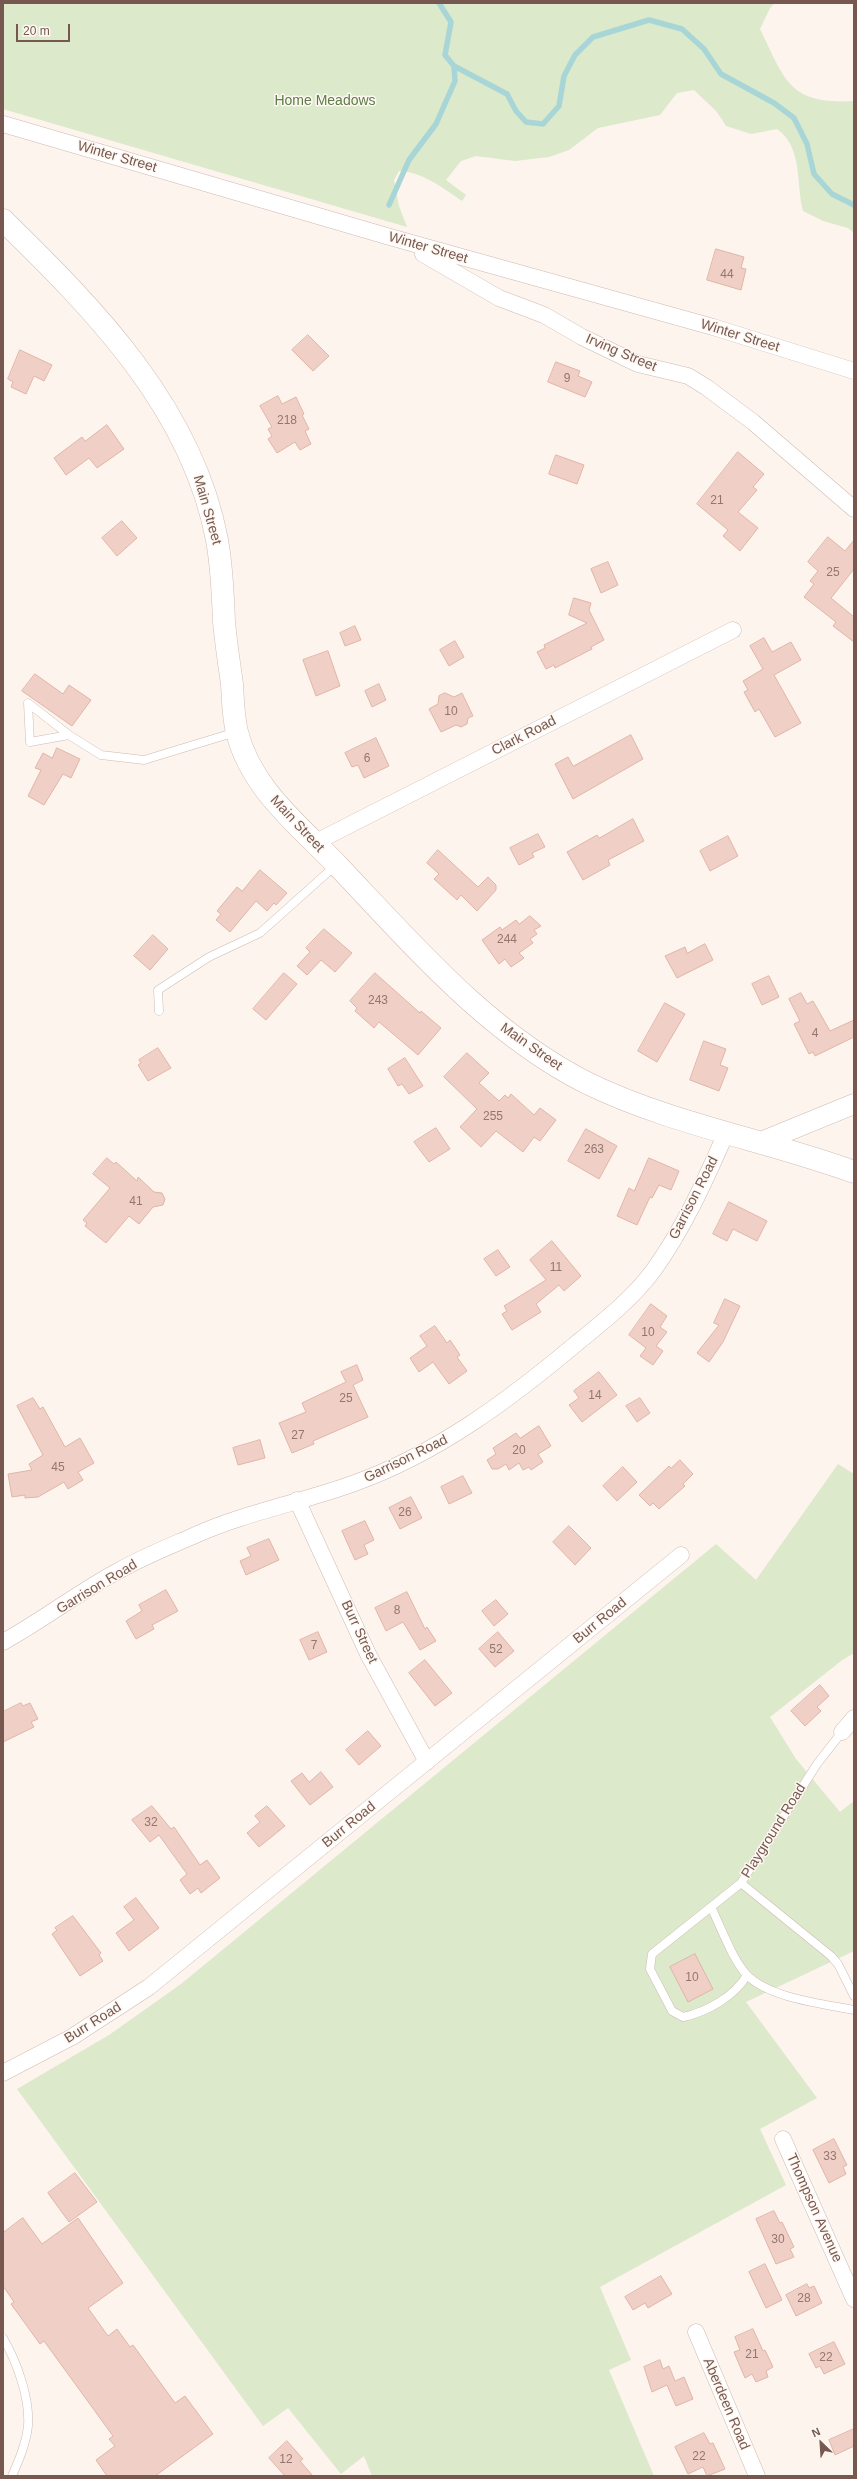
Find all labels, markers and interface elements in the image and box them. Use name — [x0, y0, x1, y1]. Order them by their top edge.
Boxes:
scale bar — [18, 16, 72, 42]
text: 20 m — [23, 24, 50, 38]
park label: Home Meadows — [274, 93, 376, 109]
street label: Winter Street — [75, 138, 159, 176]
street label: Winter Street — [386, 229, 470, 267]
house number: 44 — [720, 268, 734, 282]
street label: Winter Street — [698, 316, 782, 356]
street label: Irving Street — [583, 331, 659, 375]
house number: 9 — [564, 372, 570, 386]
house number: 218 — [277, 414, 297, 428]
street label: Main Street — [189, 473, 225, 547]
house number: 21 — [710, 494, 724, 508]
house number: 25 — [826, 566, 840, 580]
house number: 10 — [444, 705, 458, 719]
street label: Clark Road — [489, 713, 559, 759]
house number: 6 — [364, 752, 370, 766]
street label: Main Street — [266, 792, 328, 856]
house number: 244 — [497, 933, 517, 947]
house number: 243 — [368, 994, 388, 1008]
street label: Main Street — [497, 1020, 565, 1074]
house number: 4 — [812, 1027, 818, 1041]
house number: 255 — [483, 1110, 503, 1124]
house number: 263 — [584, 1143, 604, 1157]
street label: Garrison Road — [666, 1154, 722, 1242]
house number: 41 — [129, 1195, 143, 1209]
house number: 11 — [550, 1261, 562, 1275]
house number: 10 — [641, 1326, 655, 1340]
house number: 14 — [588, 1389, 602, 1403]
house number: 25 — [339, 1392, 353, 1406]
house number: 27 — [291, 1429, 305, 1443]
street label: Garrison Road — [361, 1431, 451, 1487]
house number: 20 — [512, 1444, 526, 1458]
house number: 45 — [51, 1461, 65, 1475]
house number: 26 — [398, 1506, 412, 1520]
street label: Garrison Road — [54, 1556, 140, 1618]
street label: Burr Road — [570, 1594, 630, 1648]
street label: Burr Street — [337, 1598, 381, 1666]
house number: 8 — [394, 1604, 400, 1618]
house number: 7 — [311, 1639, 317, 1653]
house number: 52 — [489, 1643, 503, 1657]
street label: Playground Road — [738, 1781, 810, 1881]
street label: Burr Road — [319, 1798, 379, 1852]
house number: 32 — [144, 1816, 158, 1830]
house number: 10 — [685, 1971, 699, 1985]
street label: Burr Road — [61, 1999, 125, 2047]
house number: 33 — [823, 2150, 837, 2164]
street label: Thompson Avenue — [782, 2151, 846, 2265]
house number: 30 — [771, 2233, 785, 2247]
house number: 28 — [797, 2292, 811, 2306]
house number: 21 — [745, 2348, 759, 2362]
house number: 22 — [819, 2351, 833, 2365]
street label: Aberdeen Road — [699, 2356, 753, 2452]
north arrow — [801, 2423, 841, 2463]
text: N — [810, 2425, 822, 2439]
house number: 22 — [692, 2450, 706, 2464]
house number: 12 — [279, 2453, 293, 2467]

